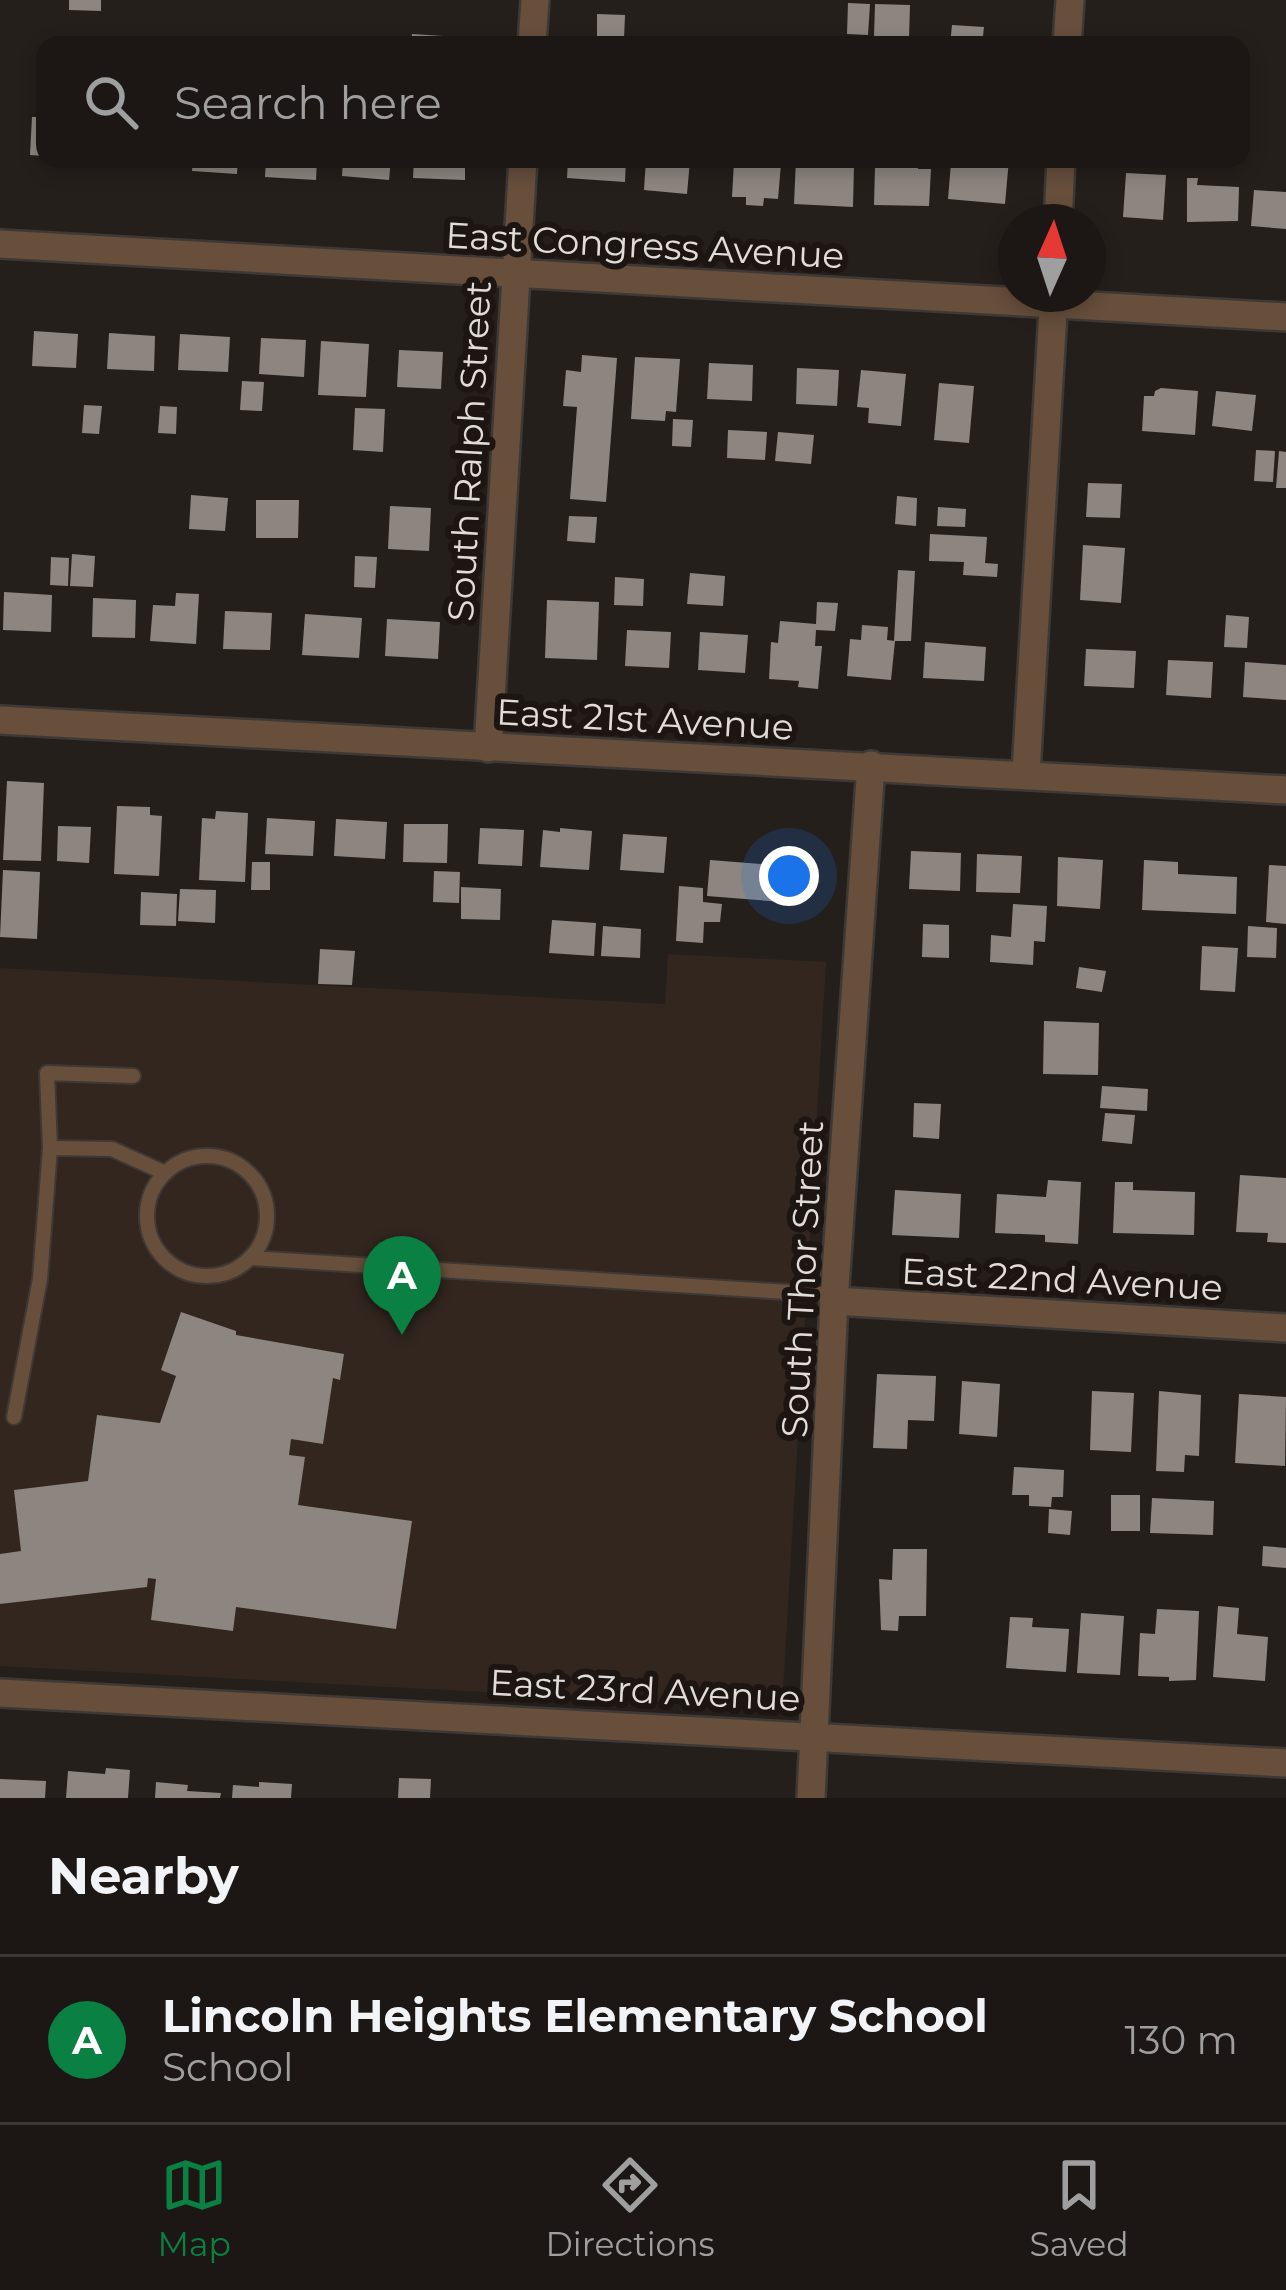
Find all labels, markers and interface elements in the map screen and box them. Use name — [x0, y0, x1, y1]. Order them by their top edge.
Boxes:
search box — [36, 36, 1250, 168]
icon: search — [78, 69, 144, 135]
text: Search here — [174, 75, 442, 130]
north arrow — [998, 204, 1106, 312]
street label: East Congress Avenue — [445, 213, 845, 277]
street label: South Ralph Street — [438, 280, 500, 622]
street label: East 21st Avenue — [495, 689, 795, 749]
your location — [759, 846, 819, 906]
street label: South Thor Street — [772, 1119, 832, 1439]
pin: A — [363, 1236, 441, 1335]
street label: East 22nd Avenue — [900, 1249, 1224, 1309]
street label: East 23rd Avenue — [489, 1660, 801, 1720]
text: Nearby — [48, 1845, 239, 1907]
text: Lincoln Heights Elementary School — [162, 1988, 988, 2043]
text: A — [72, 2016, 102, 2064]
text: 130 m — [1125, 2016, 1238, 2064]
text: School — [162, 2043, 293, 2091]
tab: Map — [157, 2152, 231, 2264]
tab: Directions — [546, 2152, 715, 2264]
tab: Saved — [1029, 2152, 1129, 2264]

